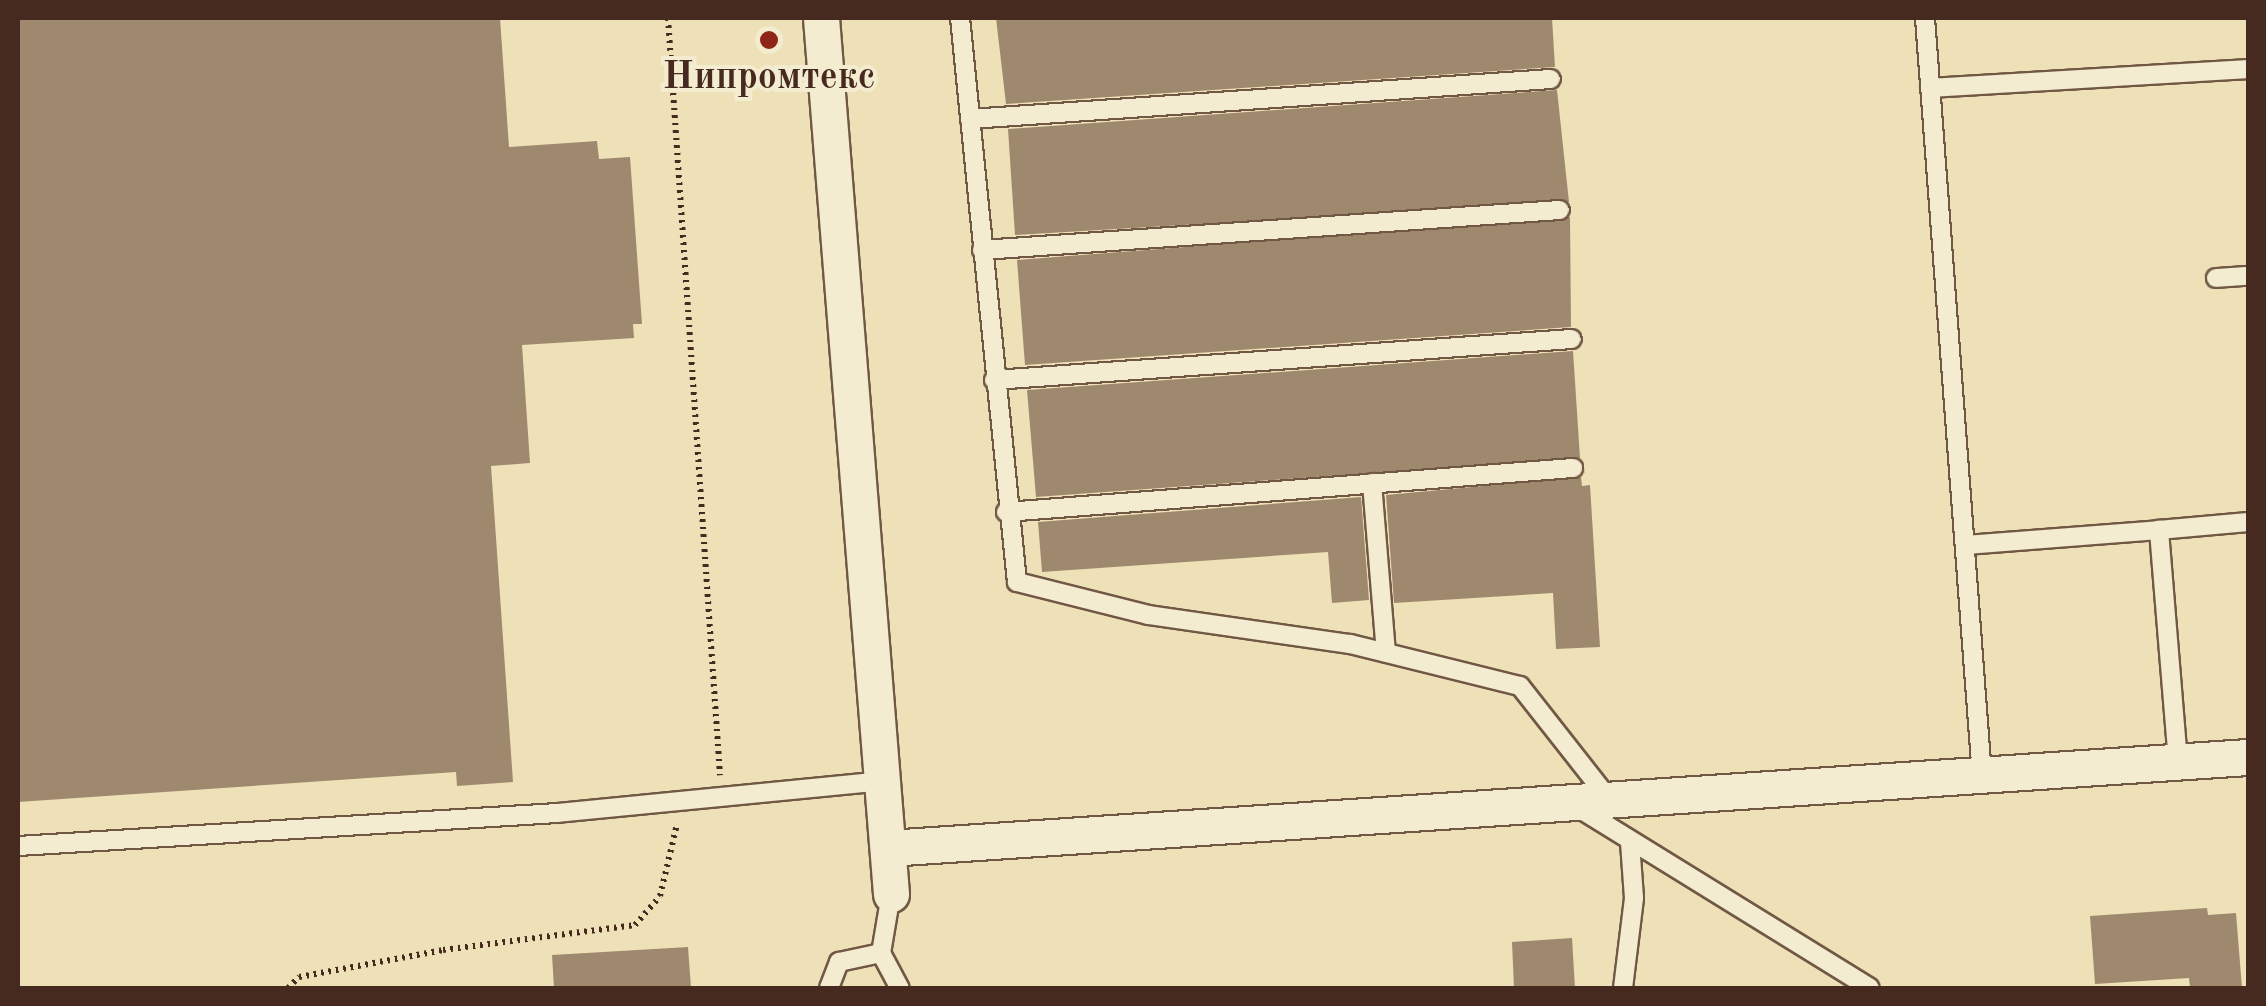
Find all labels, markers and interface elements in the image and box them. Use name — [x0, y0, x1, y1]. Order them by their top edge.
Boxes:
marker: Нипромтекс — [758, 29, 780, 51]
place label: Нипромтекс — [663, 56, 875, 102]

